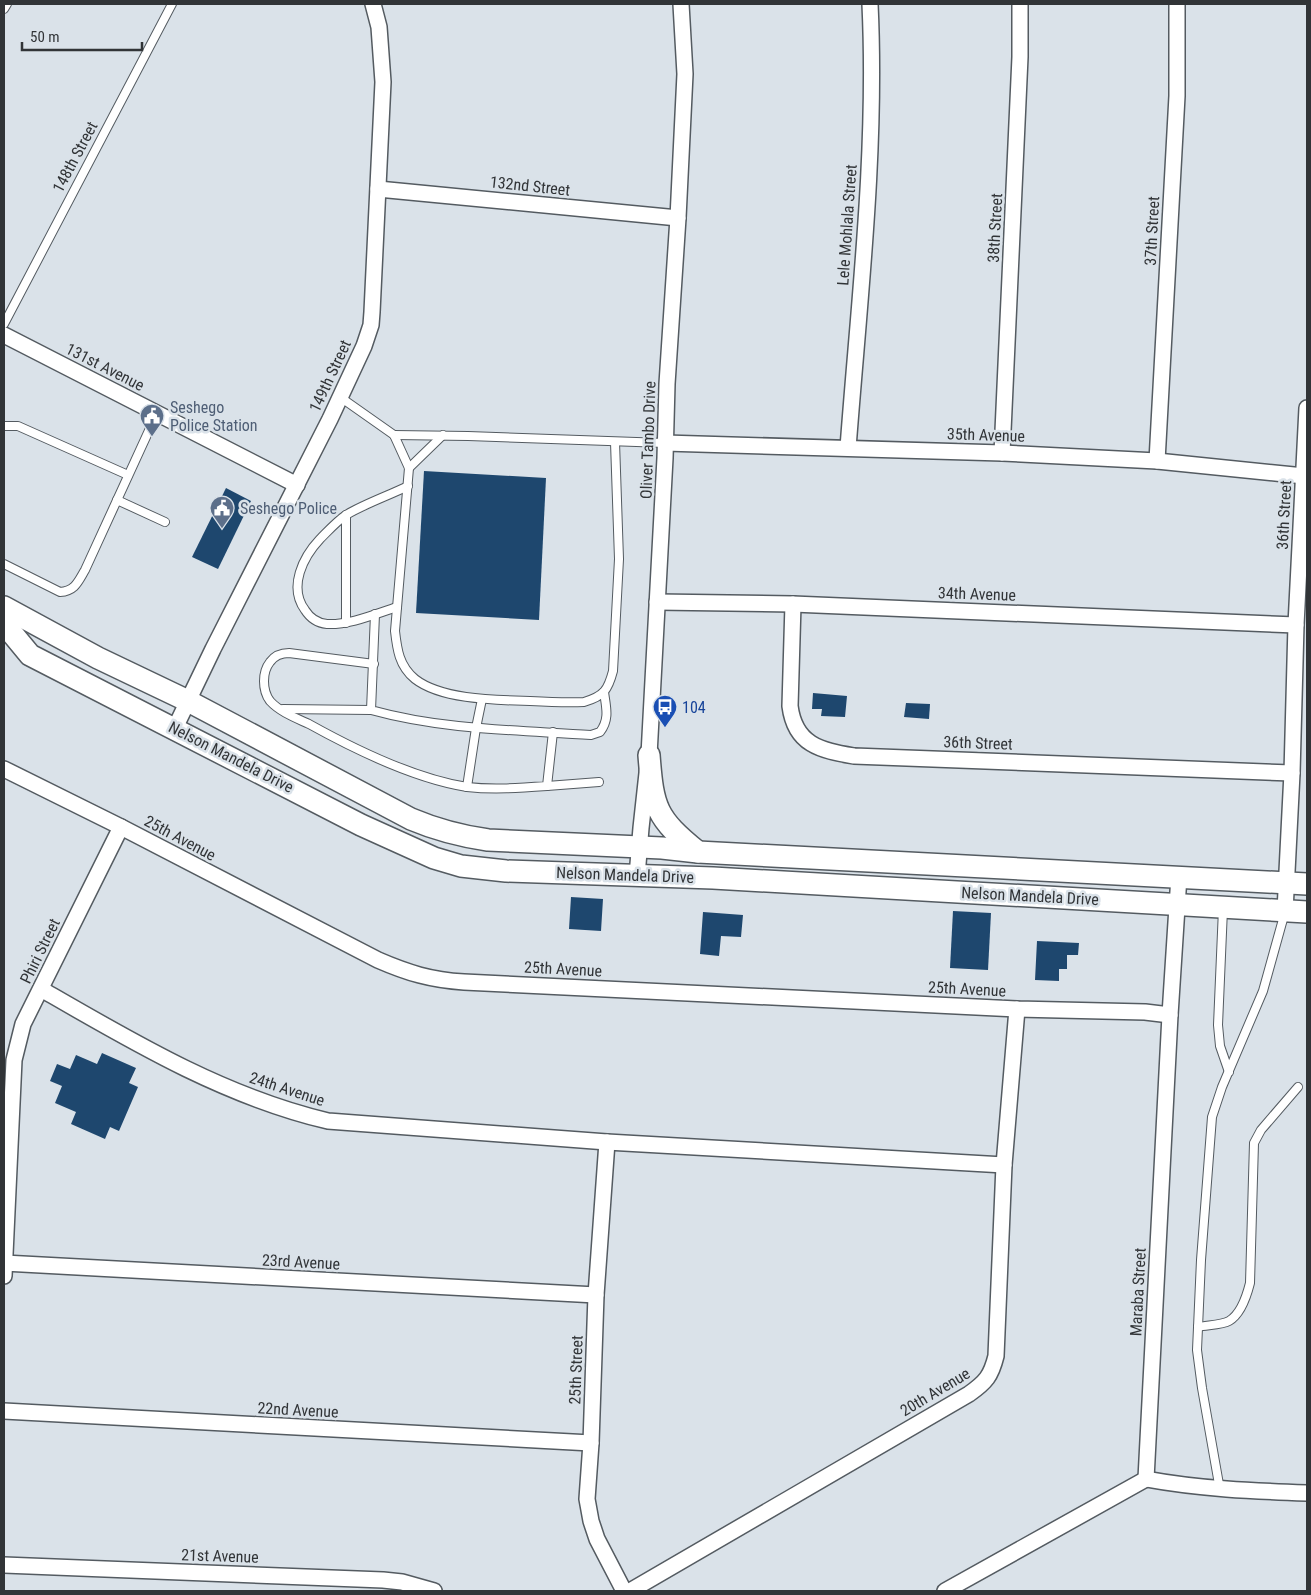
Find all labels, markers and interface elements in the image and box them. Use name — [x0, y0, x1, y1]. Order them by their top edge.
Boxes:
scale bar — [22, 20, 142, 52]
text: 50 m — [30, 28, 60, 46]
street label: 148th Street — [48, 118, 102, 196]
street label: Lele Mohlala Street — [833, 163, 861, 286]
street label: 132nd Street — [489, 172, 571, 200]
street label: 38th Street — [984, 193, 1006, 263]
street label: 37th Street — [1141, 196, 1163, 266]
street label: 149th Street — [305, 337, 355, 415]
street label: 131st Avenue — [63, 339, 147, 395]
street label: Oliver Tambo Drive — [636, 381, 660, 499]
place label: Seshego Police Station — [170, 398, 258, 435]
public building icon: Seshego Police Station — [139, 403, 165, 437]
street label: 35th Avenue — [947, 424, 1025, 446]
street label: 36th Street — [1273, 480, 1295, 550]
public building icon: Seshego Police — [209, 495, 235, 529]
place label: Seshego Police — [240, 499, 337, 518]
street label: 34th Avenue — [938, 583, 1016, 605]
bus stop icon: 104 — [652, 694, 678, 728]
place label: 104 — [682, 698, 706, 717]
street label: Nelson Mandela Drive — [165, 717, 297, 797]
street label: 36th Street — [943, 732, 1013, 754]
street label: 25th Avenue — [141, 811, 219, 865]
street label: Nelson Mandela Drive — [556, 863, 694, 887]
street label: Nelson Mandela Drive — [961, 883, 1099, 909]
street label: Phiri Street — [16, 915, 64, 987]
street label: 25th Avenue — [524, 957, 602, 981]
street label: 25th Avenue — [928, 977, 1006, 1001]
street label: 24th Avenue — [247, 1068, 327, 1110]
street label: Maraba Street — [1126, 1247, 1150, 1337]
street label: 23rd Avenue — [261, 1250, 341, 1274]
street label: 25th Street — [565, 1335, 587, 1405]
street label: 20th Avenue — [897, 1364, 973, 1420]
street label: 22nd Avenue — [257, 1398, 339, 1422]
street label: 21st Avenue — [181, 1545, 259, 1567]

